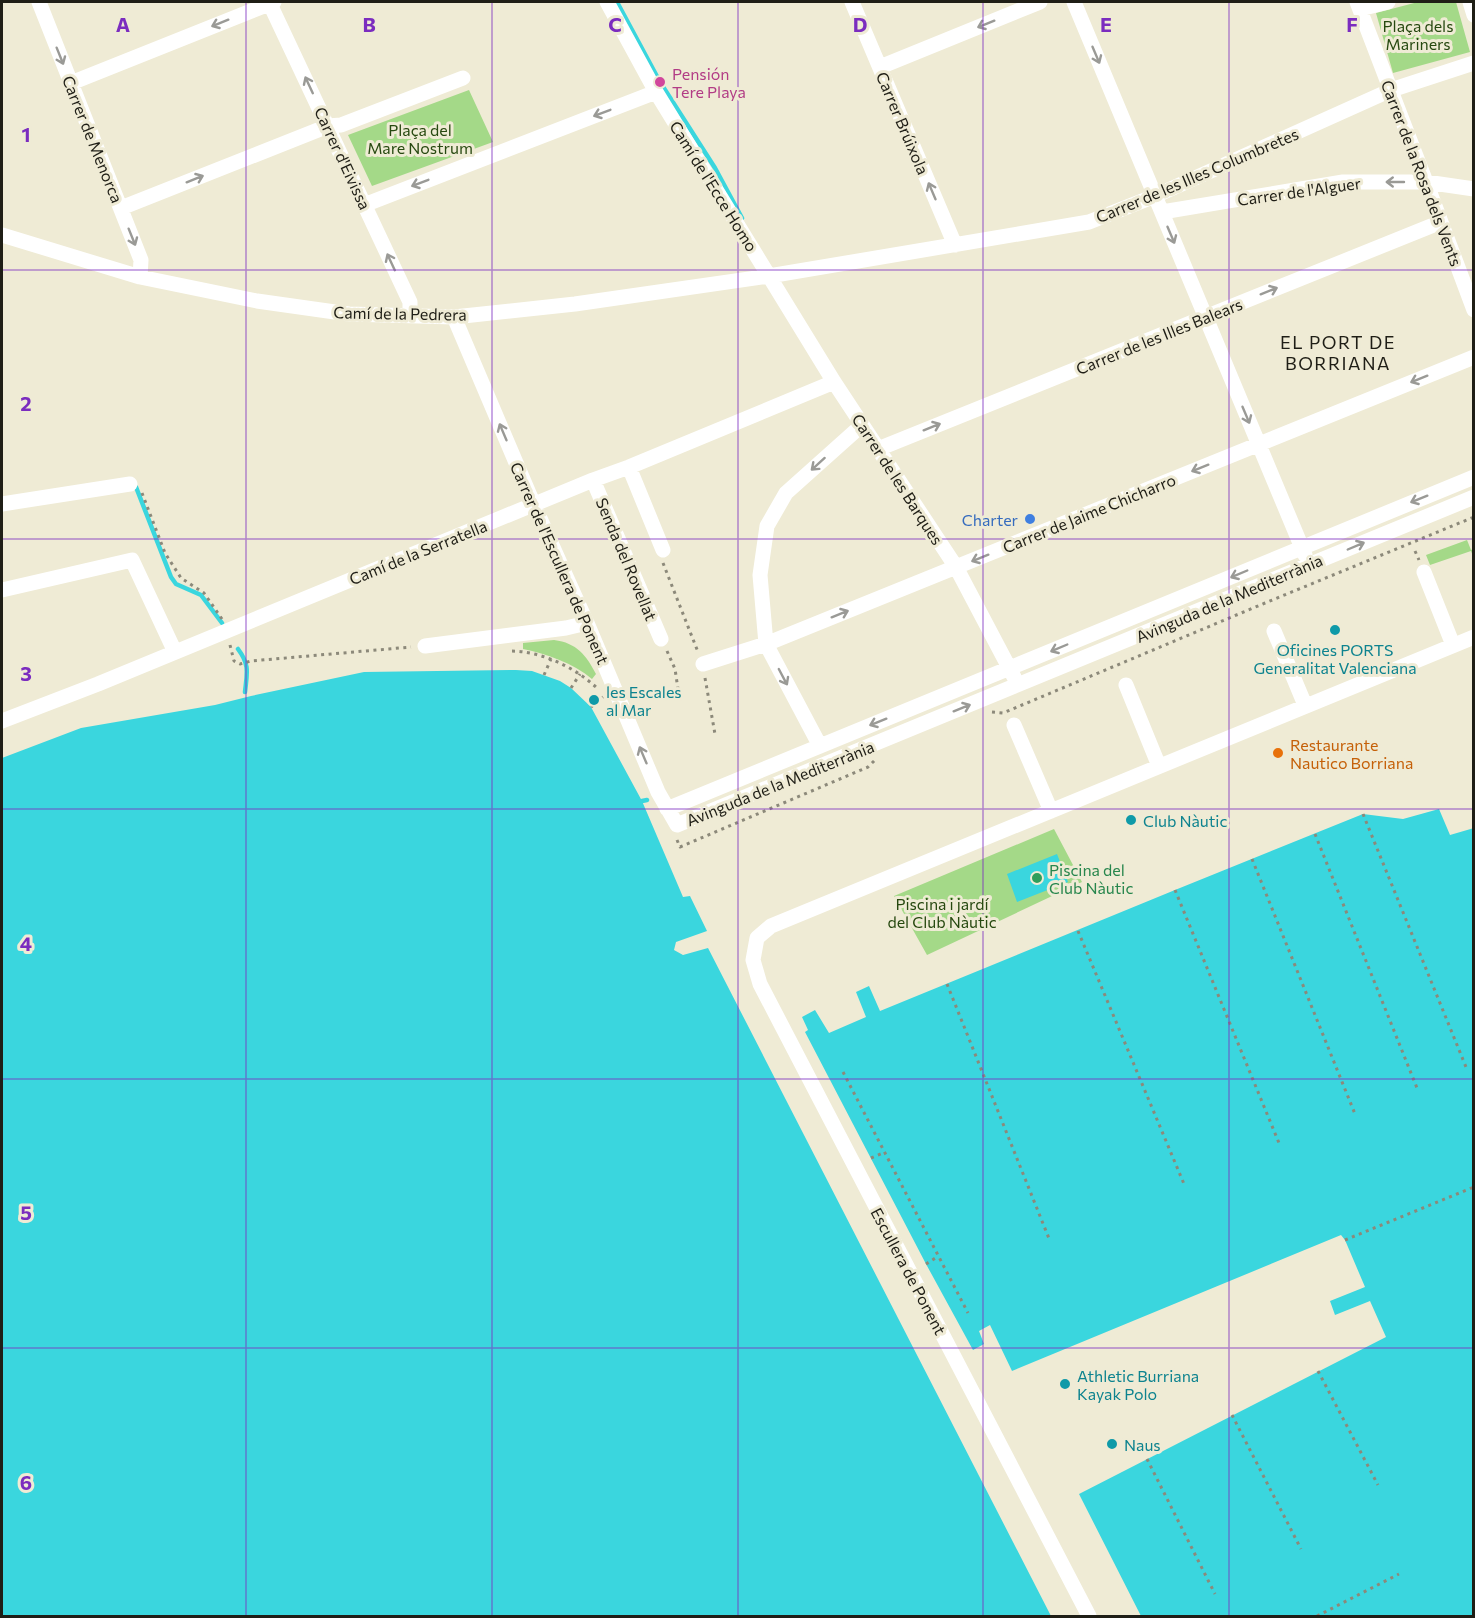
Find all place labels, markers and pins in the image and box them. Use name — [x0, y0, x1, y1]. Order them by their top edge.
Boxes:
place label: Pensión Tere Playa — [672, 64, 746, 101]
marker: Pensión Tere Playa — [653, 75, 667, 89]
place label: Charter — [962, 510, 1019, 529]
marker: Charter — [1023, 512, 1037, 526]
marker: Oficines PORTS Generalitat Valenciana — [1328, 623, 1342, 637]
place label: Oficines PORTS Generalitat Valenciana — [1253, 640, 1417, 677]
place label: les Escales al Mar — [606, 682, 682, 719]
marker: les Escales al Mar — [587, 693, 601, 707]
place label: Restaurante Nautico Borriana — [1290, 735, 1413, 772]
marker: Restaurante Nautico Borriana — [1271, 746, 1285, 760]
place label: Club Nàutic — [1143, 811, 1227, 830]
marker: Club Nàutic — [1124, 813, 1138, 827]
place label: Piscina del Club Nàutic — [1049, 860, 1133, 897]
marker: Piscina del Club Nàutic — [1030, 871, 1044, 885]
place label: Athletic Burriana Kayak Polo — [1077, 1366, 1199, 1403]
marker: Athletic Burriana Kayak Polo — [1058, 1377, 1072, 1391]
place label: Naus — [1124, 1435, 1161, 1454]
marker: Naus — [1105, 1437, 1119, 1451]

